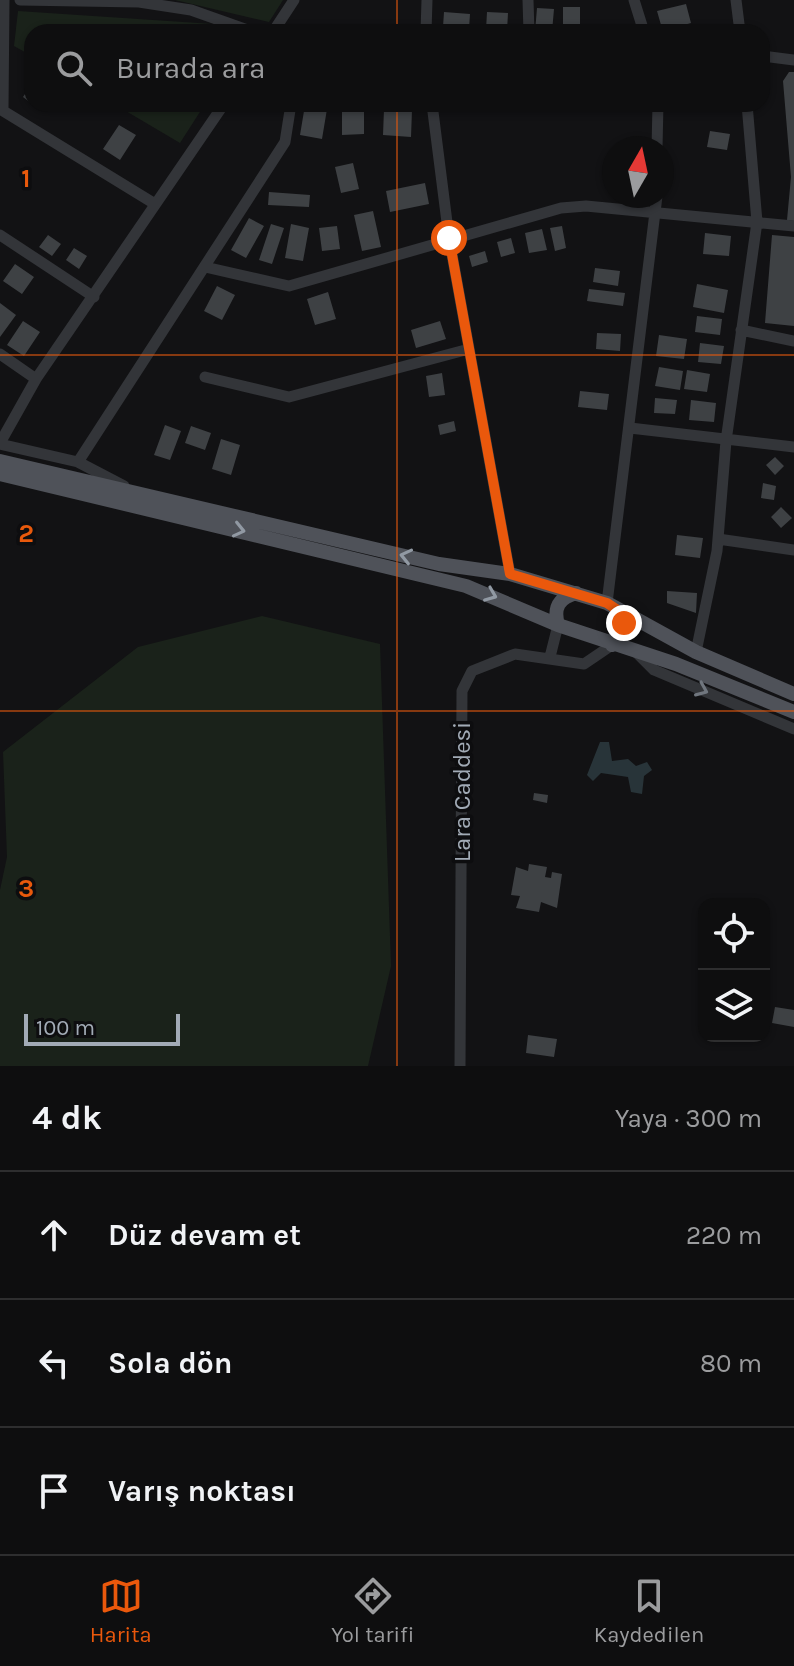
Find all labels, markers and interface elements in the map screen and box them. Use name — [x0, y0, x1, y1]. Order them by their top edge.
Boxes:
search box — [24, 24, 770, 112]
icon: search — [52, 46, 96, 90]
text: Burada ara — [116, 50, 265, 86]
north arrow — [602, 136, 674, 208]
text: 1 — [21, 163, 31, 194]
route start — [431, 220, 467, 256]
text: 2 — [18, 518, 34, 549]
one-way arrow — [232, 521, 246, 538]
one-way arrow — [400, 548, 413, 565]
one-way arrow — [483, 585, 497, 602]
route end — [606, 605, 642, 641]
one-way arrow — [694, 680, 708, 696]
street label: Lara Caddesi — [448, 722, 476, 862]
text: 3 — [18, 873, 34, 904]
map controls — [698, 898, 770, 1042]
button: locate — [698, 898, 770, 970]
button: layers — [698, 970, 770, 1042]
scale bar — [24, 1010, 180, 1046]
text: 100 m — [36, 1015, 95, 1041]
text: 4 dk — [32, 1098, 102, 1138]
text: Yaya · 300 m — [615, 1103, 762, 1134]
icon: ahead — [32, 1213, 76, 1257]
text: Düz devam et — [108, 1217, 301, 1253]
text: 220 m — [686, 1220, 762, 1251]
icon: left — [32, 1341, 76, 1385]
text: Sola dön — [108, 1345, 232, 1381]
text: 80 m — [700, 1348, 762, 1379]
icon: arrive — [32, 1469, 76, 1513]
text: Varış noktası — [108, 1473, 296, 1509]
tab: Harita — [90, 1574, 152, 1648]
tab: Yol tarifi — [331, 1574, 414, 1648]
tab: Kaydedilen — [594, 1574, 704, 1648]

